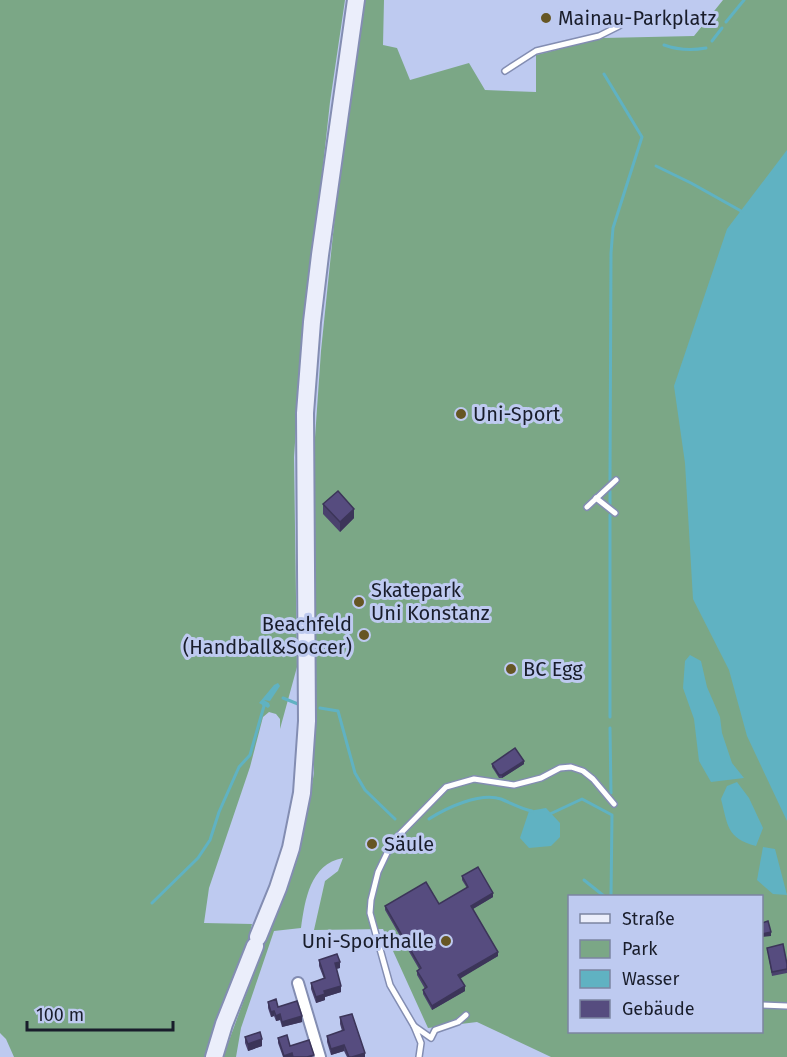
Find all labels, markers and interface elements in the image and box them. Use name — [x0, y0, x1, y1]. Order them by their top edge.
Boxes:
place label: Mainau-Parkplatz — [558, 6, 716, 30]
marker: Mainau-Parkplatz — [539, 11, 553, 25]
place label: Uni-Sport — [473, 402, 561, 426]
marker: Uni-Sport — [454, 407, 468, 421]
place label: Skatepark Uni Konstanz — [371, 578, 490, 625]
marker: Skatepark Uni Konstanz — [352, 595, 366, 609]
place label: Beachfeld (Handball&Soccer) — [183, 612, 352, 659]
marker: Beachfeld (Handball&Soccer) — [357, 628, 371, 642]
place label: BC Egg — [523, 657, 583, 681]
marker: BC Egg — [504, 662, 518, 676]
place label: Säule — [384, 832, 434, 856]
marker: Säule — [365, 837, 379, 851]
legend — [568, 895, 763, 1033]
text: Straße — [622, 908, 675, 930]
place label: Uni-Sporthalle — [302, 929, 434, 953]
marker: Uni-Sporthalle — [439, 934, 453, 948]
text: Park — [622, 938, 658, 960]
text: Wasser — [622, 968, 679, 990]
scale bar — [27, 994, 172, 1032]
text: Gebäude — [622, 998, 695, 1020]
text: 100 m — [36, 1004, 84, 1026]

